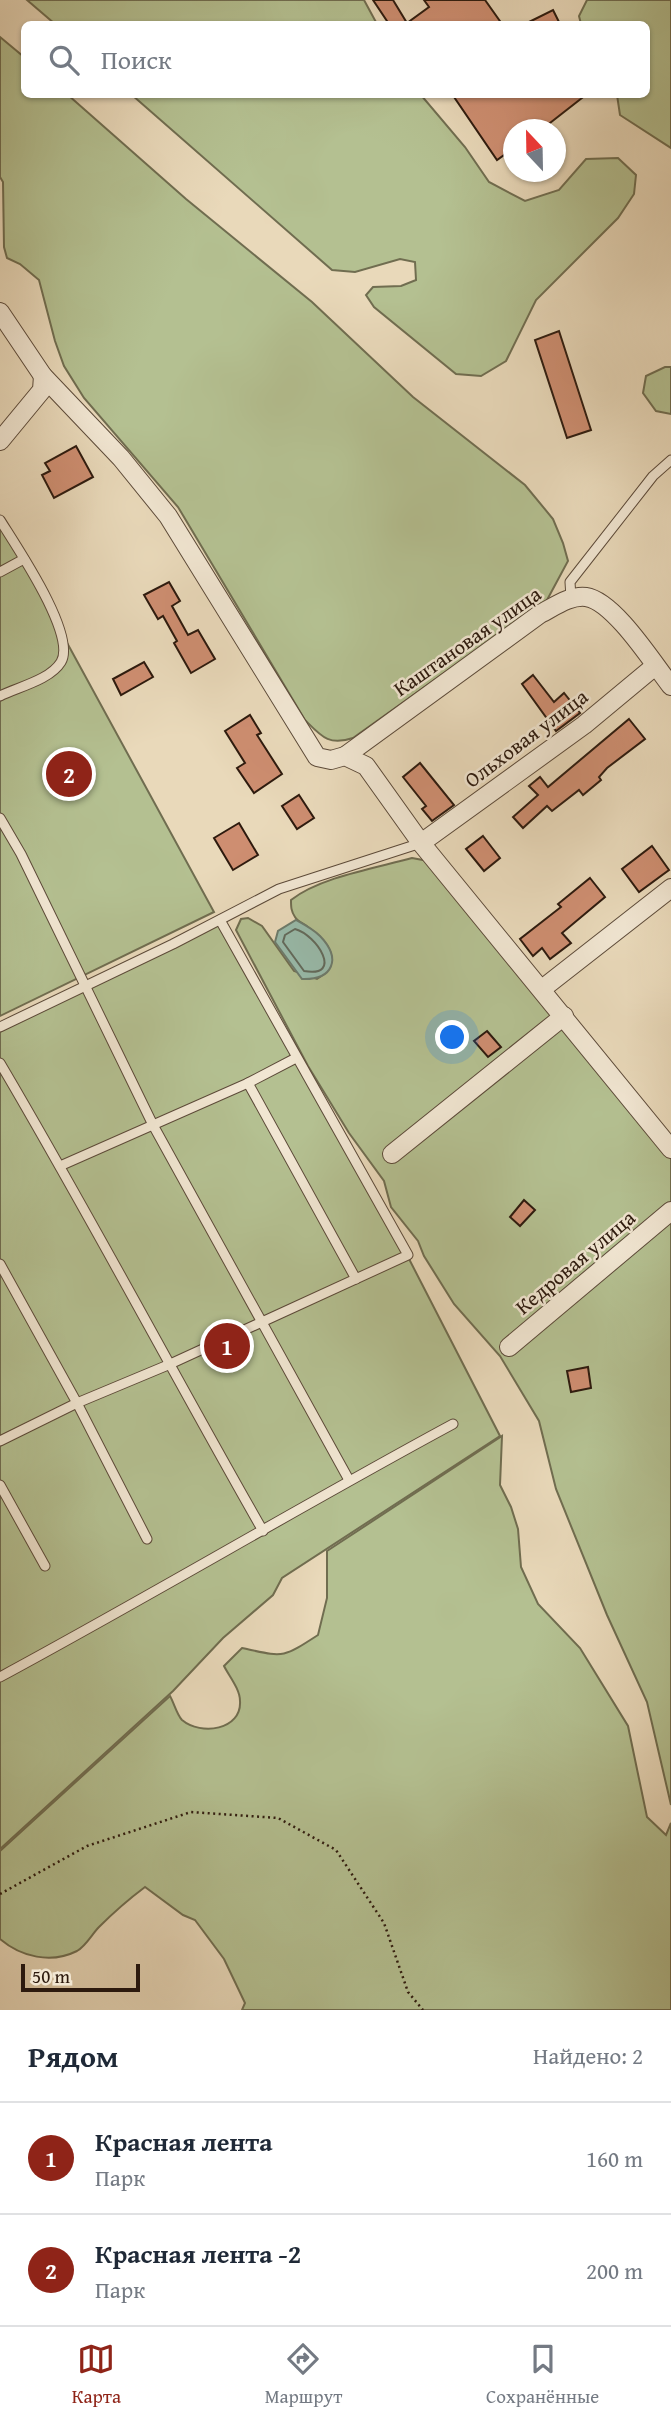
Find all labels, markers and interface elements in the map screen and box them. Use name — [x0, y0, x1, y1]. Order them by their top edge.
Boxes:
search box — [21, 21, 650, 98]
text: Поиск — [101, 40, 172, 79]
icon: search — [45, 41, 83, 79]
north arrow — [503, 119, 566, 182]
street label: Каштановая улица — [387, 578, 547, 704]
street label: Ольховая улица — [458, 681, 594, 795]
pin: 2 — [46, 748, 92, 800]
your location — [435, 1020, 469, 1054]
street label: Кедровая улица — [508, 1202, 642, 1322]
pin: 1 — [204, 1320, 250, 1372]
scale bar — [21, 1961, 140, 1993]
text: 50 m — [32, 1962, 70, 1990]
text: Рядом — [28, 2034, 119, 2078]
text: Найдено: 2 — [533, 2039, 643, 2072]
text: Красная лента — [95, 2122, 273, 2161]
text: 1 — [45, 2142, 57, 2175]
text: 160 m — [586, 2142, 643, 2175]
text: Парк — [95, 2161, 145, 2194]
text: Красная лента -2 — [95, 2234, 301, 2273]
text: 2 — [45, 2254, 57, 2287]
text: 200 m — [586, 2254, 643, 2287]
text: Парк — [95, 2273, 145, 2306]
tab: Карта — [72, 2340, 121, 2410]
tab: Маршрут — [265, 2340, 342, 2410]
tab: Сохранённые — [486, 2340, 599, 2410]

